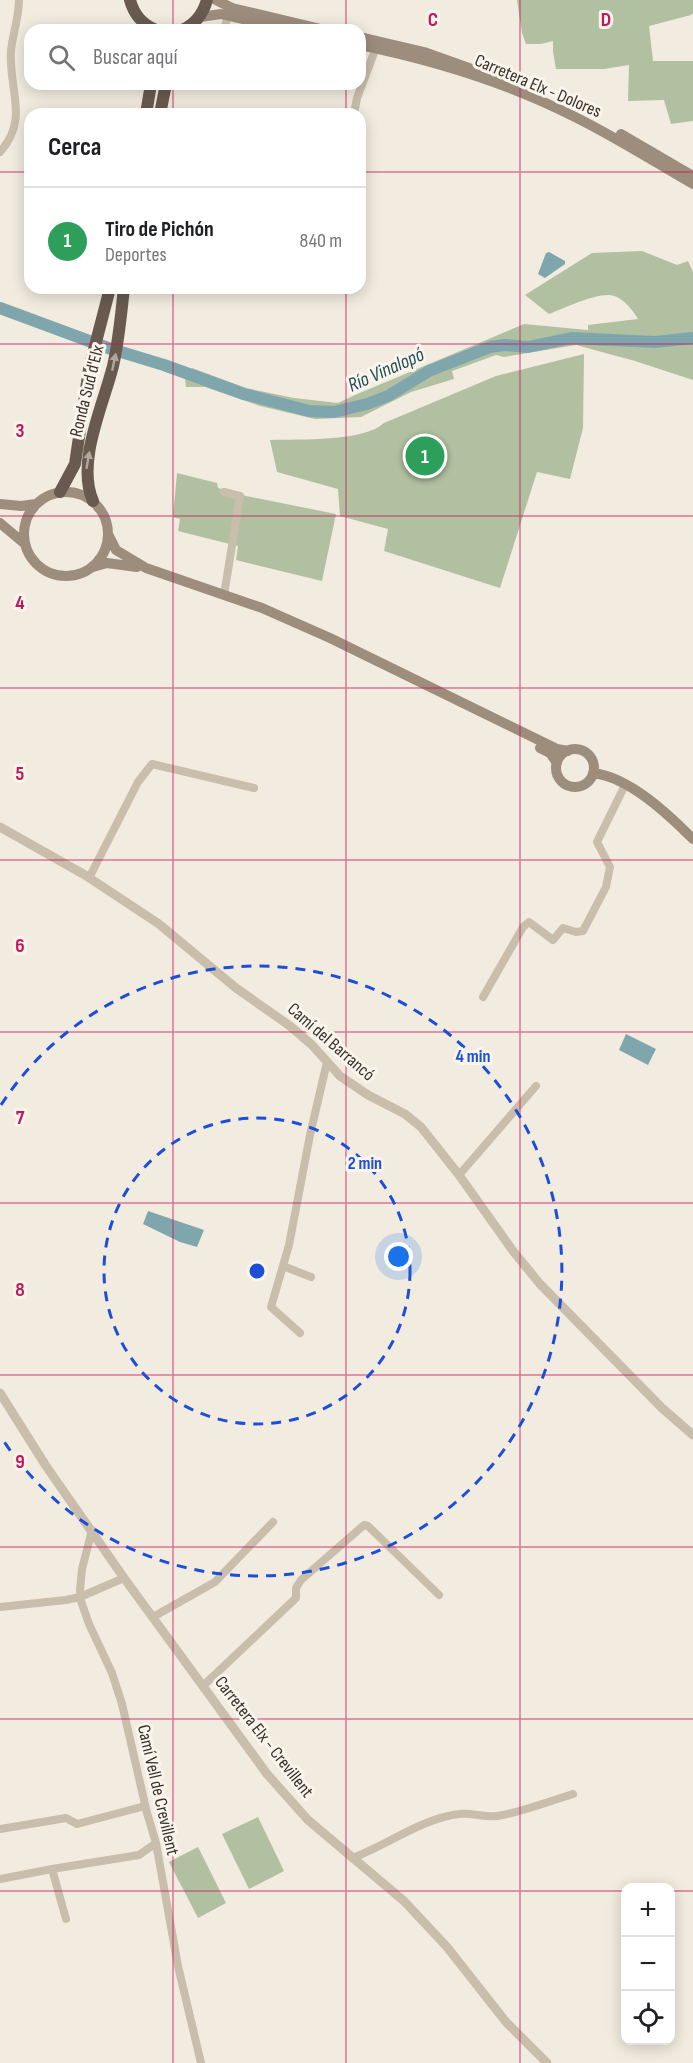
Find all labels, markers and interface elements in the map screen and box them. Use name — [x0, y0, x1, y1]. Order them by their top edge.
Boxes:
text: C — [428, 8, 438, 32]
text: D — [601, 8, 611, 32]
search box — [24, 24, 366, 90]
icon: search — [45, 41, 78, 74]
text: Buscar aquí — [93, 44, 178, 71]
street label: Carretera Elx - Dolores — [472, 50, 604, 122]
text: Cerca — [48, 132, 101, 163]
text: Tiro de Pichón — [105, 216, 214, 243]
text: 1 — [64, 229, 71, 253]
text: 840 m — [300, 229, 342, 253]
text: Deportes — [105, 243, 167, 267]
street label: Ronda Sud d'Elx — [65, 343, 109, 439]
water label: Río Vinalopó — [344, 343, 428, 397]
one-way arrow — [109, 352, 119, 371]
text: 3 — [16, 419, 25, 443]
pin: 1 — [406, 434, 444, 478]
one-way arrow — [84, 450, 93, 469]
text: 4 — [15, 591, 25, 615]
text: 5 — [16, 762, 25, 786]
text: 6 — [15, 934, 25, 958]
street label: Camí del Barrancó — [283, 999, 379, 1085]
text: 4 min — [456, 1046, 490, 1067]
text: 7 — [16, 1106, 25, 1130]
text: 2 min — [348, 1153, 382, 1174]
your location — [384, 1242, 413, 1271]
centre of rings — [247, 1261, 267, 1281]
text: 8 — [15, 1278, 25, 1302]
text: 9 — [15, 1450, 25, 1474]
street label: Carretera Elx - Crevillent — [210, 1672, 318, 1802]
street label: Camí Vell de Crevillent — [133, 1723, 183, 1858]
map controls — [621, 1883, 675, 2045]
button: + — [621, 1883, 675, 1937]
button: − — [621, 1937, 675, 1991]
button: locate — [621, 1991, 675, 2045]

